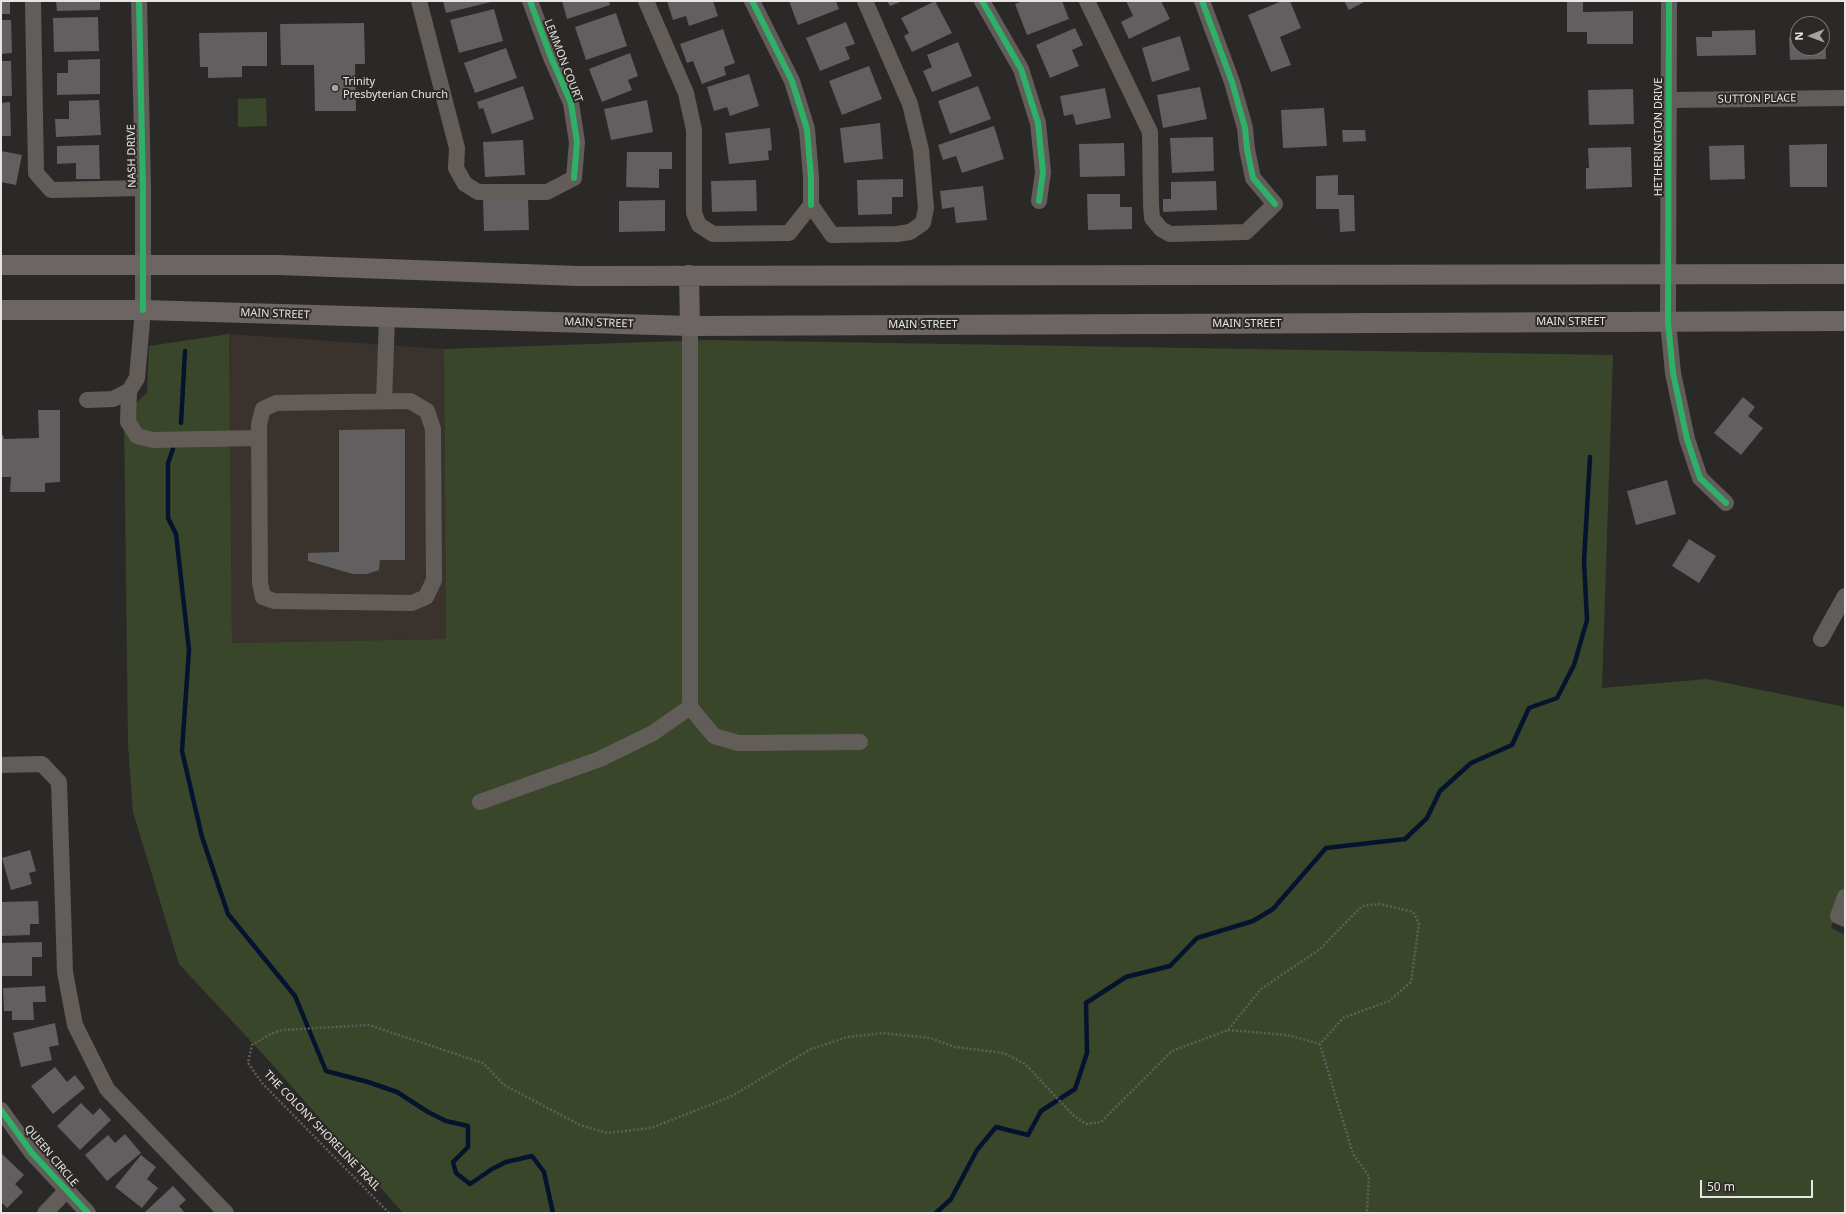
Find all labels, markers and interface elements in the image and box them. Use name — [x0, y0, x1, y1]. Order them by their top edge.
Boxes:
north arrow — [1790, 16, 1830, 56]
street label: LEMMON COURT — [541, 18, 585, 104]
text: N — [1791, 32, 1806, 41]
place label: Trinity Presbyterian Church — [343, 75, 448, 101]
street label: HETHERINGTON DRIVE — [1652, 78, 1666, 196]
marker: Trinity Presbyterian Church — [330, 83, 340, 93]
street label: SUTTON PLACE — [1718, 92, 1796, 106]
street label: NASH DRIVE — [125, 124, 139, 188]
street label: MAIN STREET — [240, 306, 310, 322]
street label: MAIN STREET — [564, 315, 634, 331]
street label: MAIN STREET — [1536, 315, 1606, 329]
street label: MAIN STREET — [1212, 317, 1282, 331]
street label: MAIN STREET — [888, 318, 958, 332]
street label: THE COLONY SHORELINE TRAIL — [261, 1068, 383, 1194]
street label: QUEEN CIRCLE — [21, 1122, 81, 1190]
scale bar — [1702, 1172, 1815, 1198]
text: 50 m — [1707, 1178, 1735, 1195]

